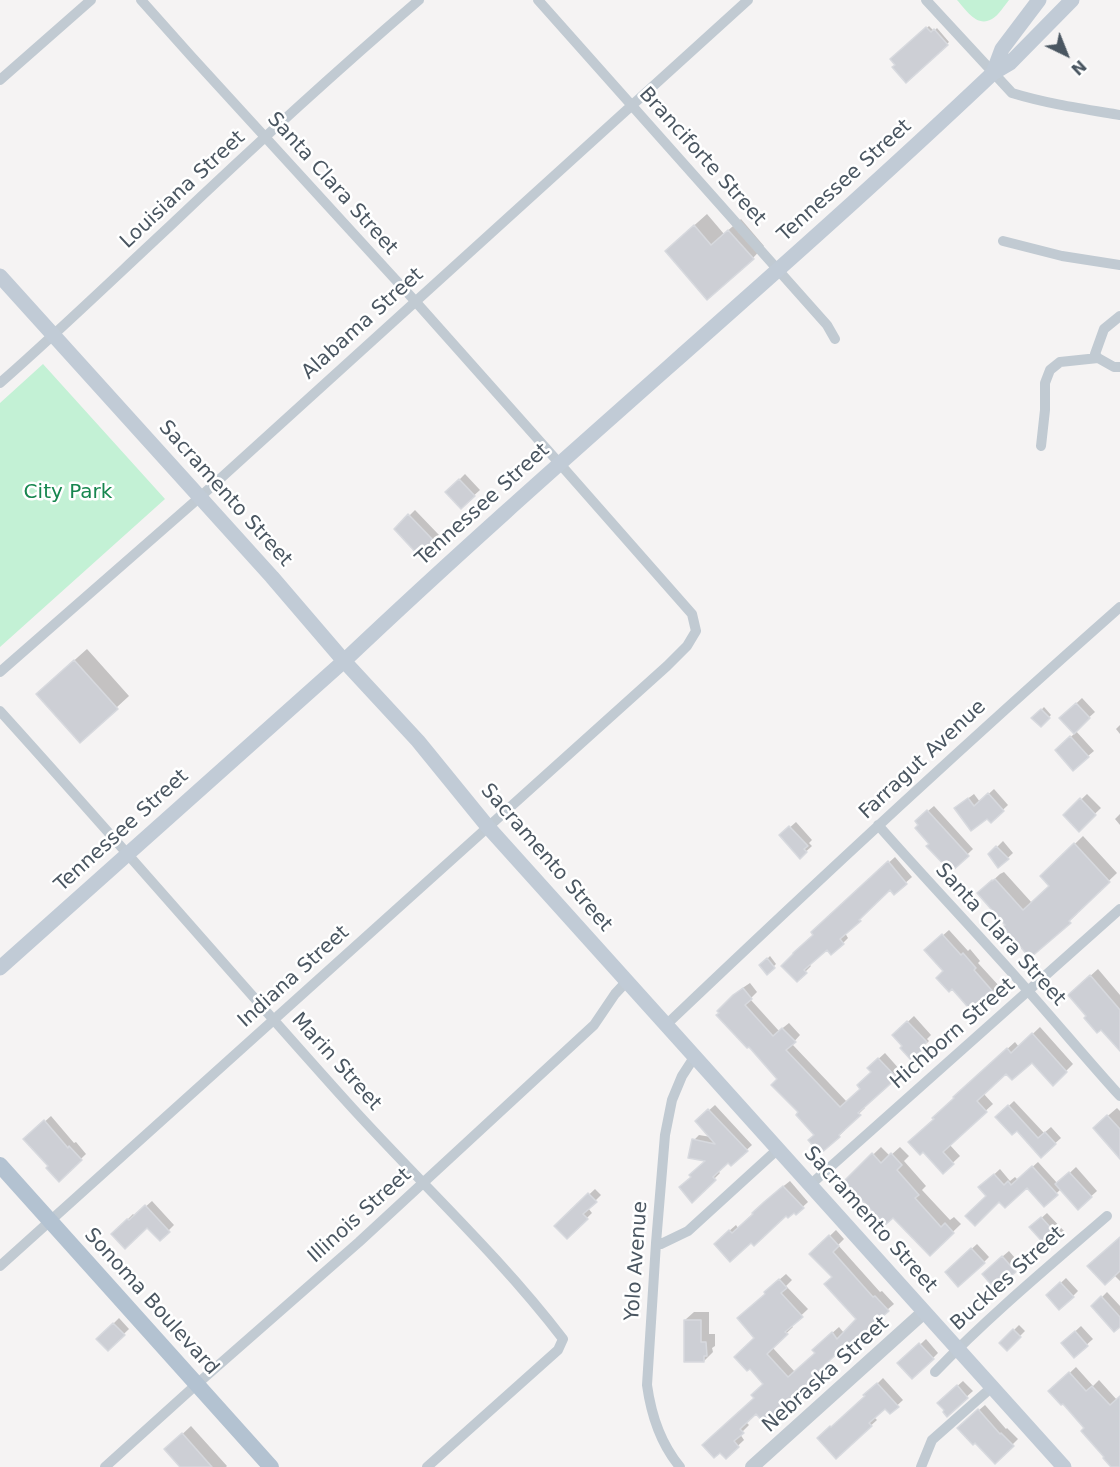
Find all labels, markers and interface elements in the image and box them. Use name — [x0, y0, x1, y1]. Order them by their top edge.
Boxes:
north arrow — [1036, 24, 1096, 84]
text: N — [1067, 56, 1090, 79]
street label: Branciforte Street — [633, 83, 771, 231]
street label: Santa Clara Street — [262, 108, 402, 260]
street label: Tennessee Street — [773, 115, 917, 247]
street label: Louisiana Street — [116, 126, 250, 254]
street label: Alabama Street — [297, 263, 429, 385]
street label: Sacramento Street — [153, 416, 297, 572]
street label: Tennessee Street — [411, 439, 555, 571]
park label: City Park — [24, 481, 112, 505]
street label: Farragut Avenue — [855, 695, 991, 825]
street label: Tennessee Street — [50, 765, 194, 897]
street label: Sacramento Street — [475, 779, 617, 937]
street label: Santa Clara Street — [930, 859, 1070, 1011]
street label: Indiana Street — [234, 921, 354, 1033]
street label: Hichborn Street — [886, 973, 1020, 1095]
street label: Marin Street — [286, 1008, 386, 1116]
street label: Sacramento Street — [798, 1142, 942, 1298]
street label: Illinois Street — [303, 1163, 417, 1269]
street label: Yolo Avenue — [621, 1200, 653, 1322]
street label: Buckles Street — [946, 1222, 1070, 1336]
street label: Sonoma Boulevard — [79, 1224, 223, 1380]
street label: Nebraska Street — [758, 1312, 894, 1438]

